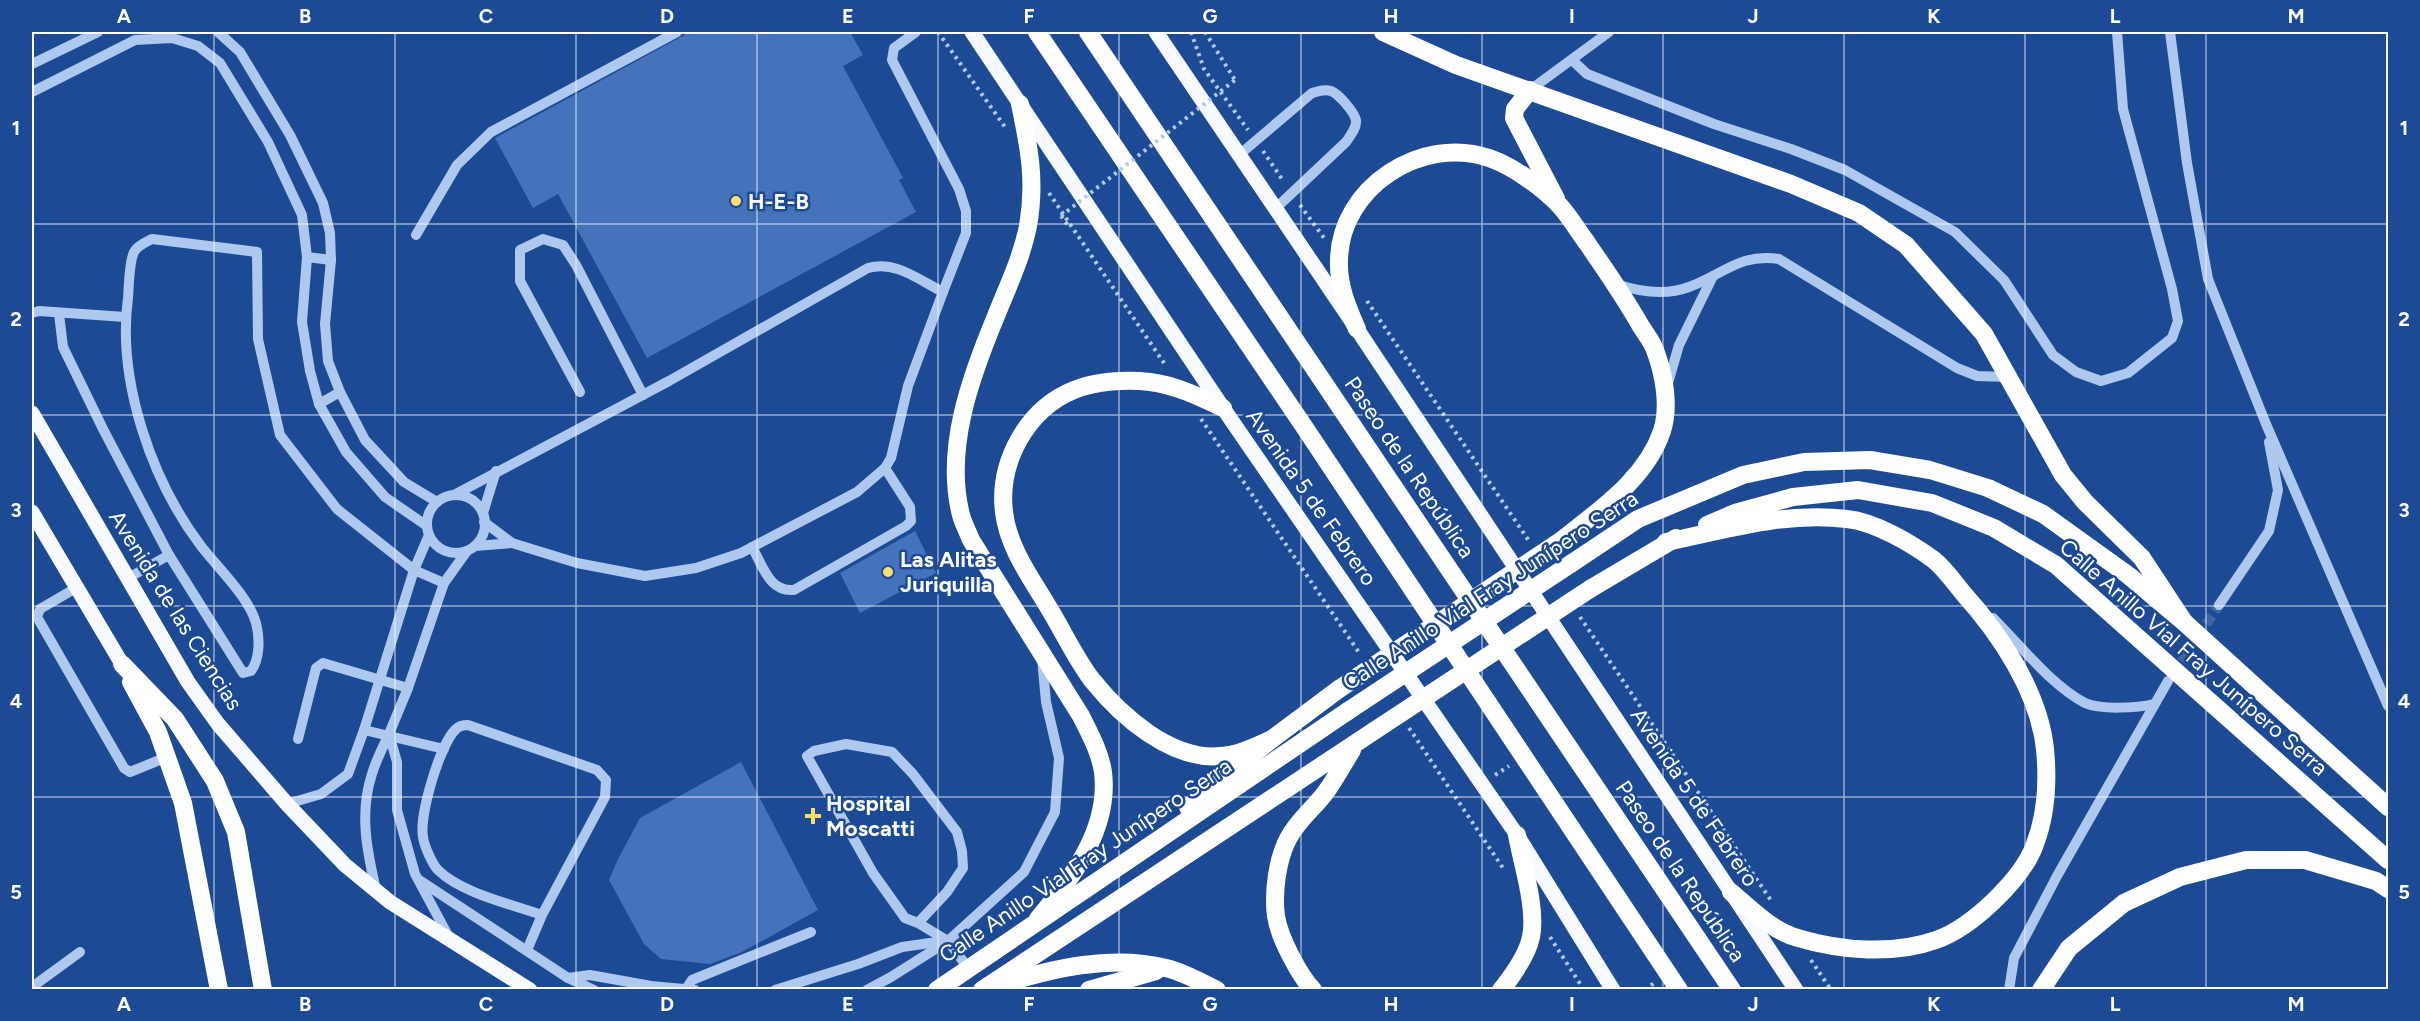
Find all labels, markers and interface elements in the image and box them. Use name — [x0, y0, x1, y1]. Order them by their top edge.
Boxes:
text: A — [117, 4, 132, 28]
text: B — [299, 4, 311, 28]
text: C — [479, 4, 493, 28]
text: D — [660, 4, 674, 28]
text: E — [842, 4, 854, 28]
text: F — [1023, 4, 1035, 28]
text: G — [1203, 4, 1218, 28]
text: H — [1384, 4, 1399, 28]
text: I — [1569, 4, 1575, 28]
text: J — [1747, 4, 1759, 28]
text: K — [1927, 4, 1941, 28]
text: L — [2110, 4, 2121, 28]
text: M — [2287, 4, 2305, 28]
text: 1 — [12, 116, 20, 140]
text: 1 — [2400, 116, 2408, 140]
place label: H-E-B — [748, 188, 809, 215]
marker: H-E-B — [729, 194, 743, 208]
text: 2 — [10, 307, 22, 331]
text: 2 — [2398, 307, 2410, 331]
street label: Paseo de la República — [1339, 371, 1480, 563]
street label: Avenida 5 de Febrero — [1240, 404, 1383, 591]
street label: Calle Anillo Vial Fray Junípero Serra — [1338, 485, 1643, 696]
text: 3 — [10, 498, 22, 522]
text: 3 — [2398, 498, 2410, 522]
street label: Avenida de las Ciencias — [103, 505, 248, 715]
street label: Calle Anillo Vial Fray Junípero Serra — [2054, 533, 2333, 781]
place label: Las Alitas Juriquilla — [900, 546, 997, 598]
marker: Las Alitas Juriquilla — [881, 565, 895, 579]
text: 4 — [10, 689, 23, 713]
text: 4 — [2398, 689, 2411, 713]
street label: Avenida 5 de Febrero — [1625, 703, 1764, 892]
street label: Calle Anillo Vial Fray Junípero Serra — [934, 752, 1237, 969]
street label: Paseo de la República — [1610, 775, 1751, 967]
place label: Hospital Moscatti — [826, 790, 915, 842]
marker: Hospital Moscatti — [804, 807, 822, 825]
text: 5 — [10, 880, 22, 904]
text: 5 — [2398, 880, 2410, 904]
text: A — [117, 992, 132, 1016]
text: B — [299, 992, 311, 1016]
text: C — [479, 992, 493, 1016]
text: D — [660, 992, 674, 1016]
text: E — [842, 992, 854, 1016]
text: F — [1023, 992, 1035, 1016]
text: G — [1203, 992, 1218, 1016]
text: H — [1384, 992, 1399, 1016]
text: I — [1569, 992, 1575, 1016]
text: J — [1747, 992, 1759, 1016]
text: K — [1927, 992, 1941, 1016]
text: L — [2110, 992, 2121, 1016]
text: M — [2287, 992, 2305, 1016]

